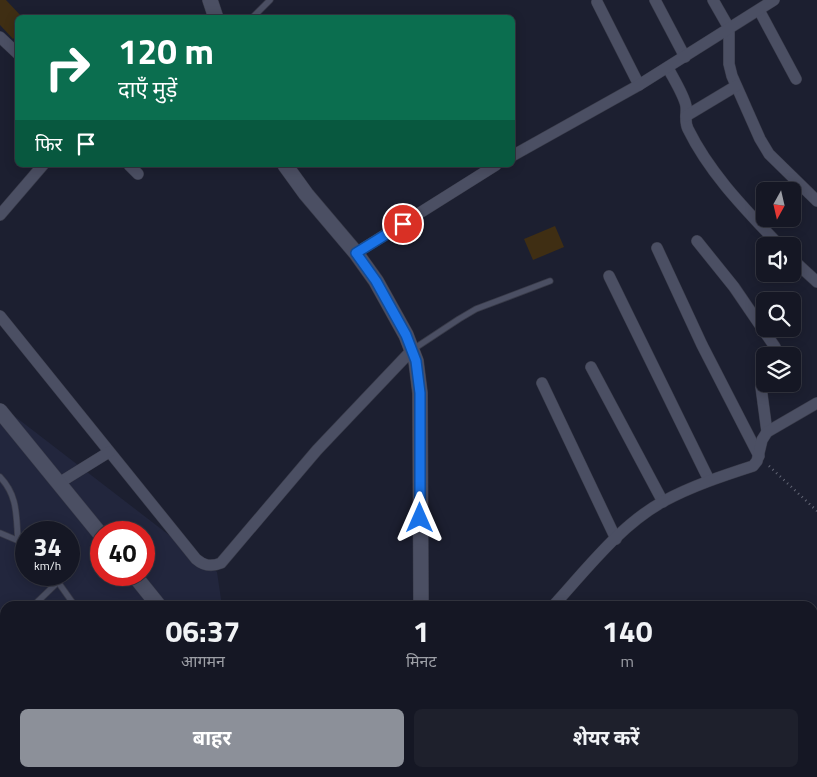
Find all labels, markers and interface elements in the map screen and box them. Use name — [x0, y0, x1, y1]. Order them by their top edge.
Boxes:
text: 120 m — [118, 24, 214, 78]
icon: right — [35, 35, 100, 100]
text: दाएँ मुड़ें — [118, 72, 177, 106]
text: फिर — [35, 129, 62, 158]
icon: arrive — [72, 130, 100, 158]
north arrow — [756, 182, 801, 228]
map controls — [756, 182, 801, 392]
pin — [382, 203, 424, 245]
icon: arrive — [389, 210, 417, 238]
button: sound — [756, 237, 801, 282]
button: search — [756, 292, 801, 337]
button: layers — [756, 347, 801, 392]
position arrow — [393, 491, 445, 543]
speed limit sign: 40 — [90, 521, 155, 586]
text: 34 — [33, 528, 62, 566]
text: km/h — [34, 556, 61, 575]
text: 06:37 — [166, 608, 240, 654]
text: 1 — [413, 608, 430, 654]
text: 140 — [602, 608, 652, 654]
text: आगमन — [181, 649, 225, 673]
text: मिनट — [406, 649, 437, 673]
text: m — [621, 649, 634, 673]
button: बाहर — [20, 709, 404, 767]
button: शेयर करें — [414, 709, 798, 767]

